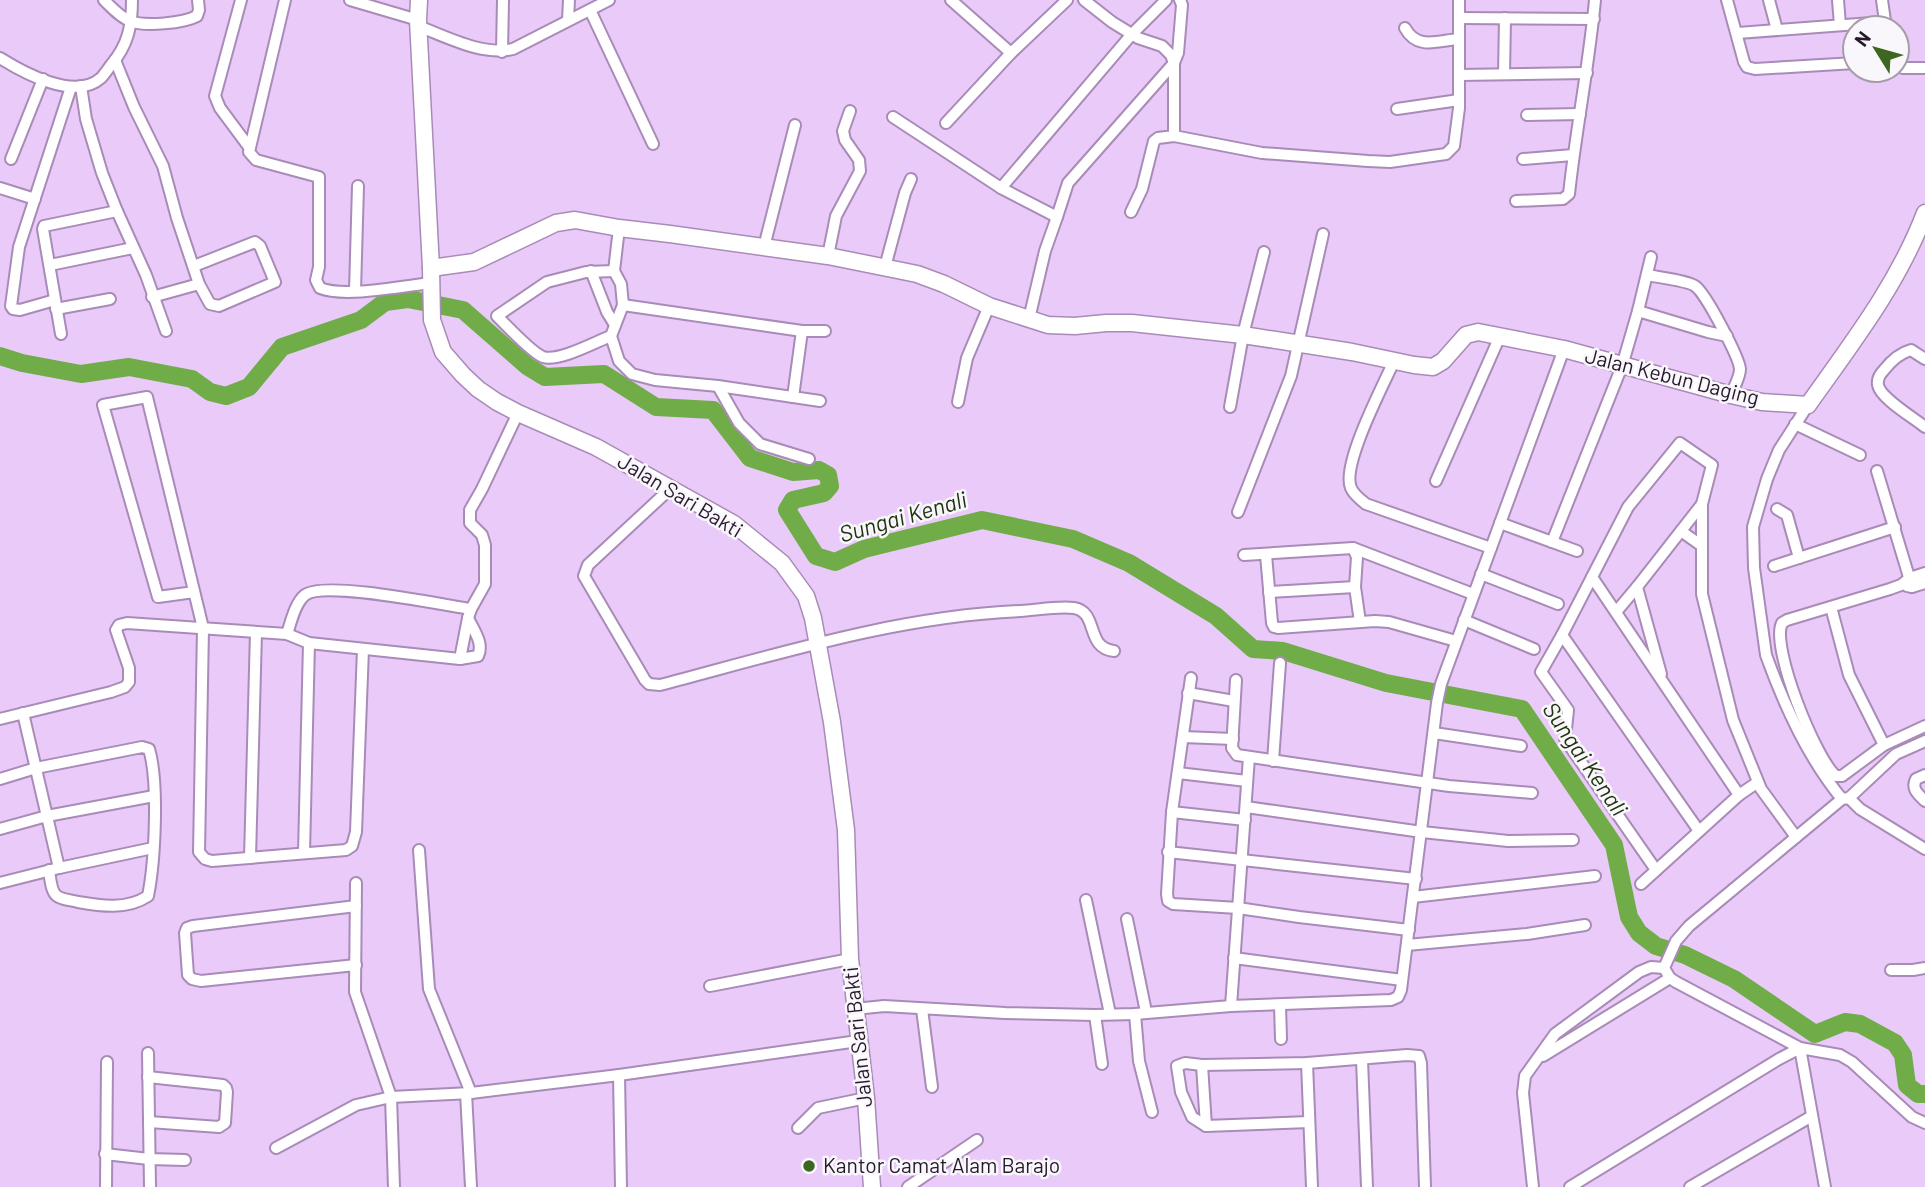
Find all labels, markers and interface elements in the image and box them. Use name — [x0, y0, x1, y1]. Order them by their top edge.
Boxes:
north arrow — [1841, 14, 1911, 84]
text: N — [1849, 26, 1875, 50]
street label: Jalan Kebun Daging — [1583, 342, 1762, 409]
street label: Jalan Sari Bakti — [614, 448, 748, 542]
water label: Sungai Kenali — [836, 484, 970, 548]
water label: Sungai Kenali — [1537, 696, 1634, 821]
street label: Jalan Sari Bakti — [837, 966, 876, 1109]
place label: Kantor Camat Alam Barajo — [823, 1152, 1060, 1177]
marker: Kantor Camat Alam Barajo — [801, 1158, 817, 1174]

